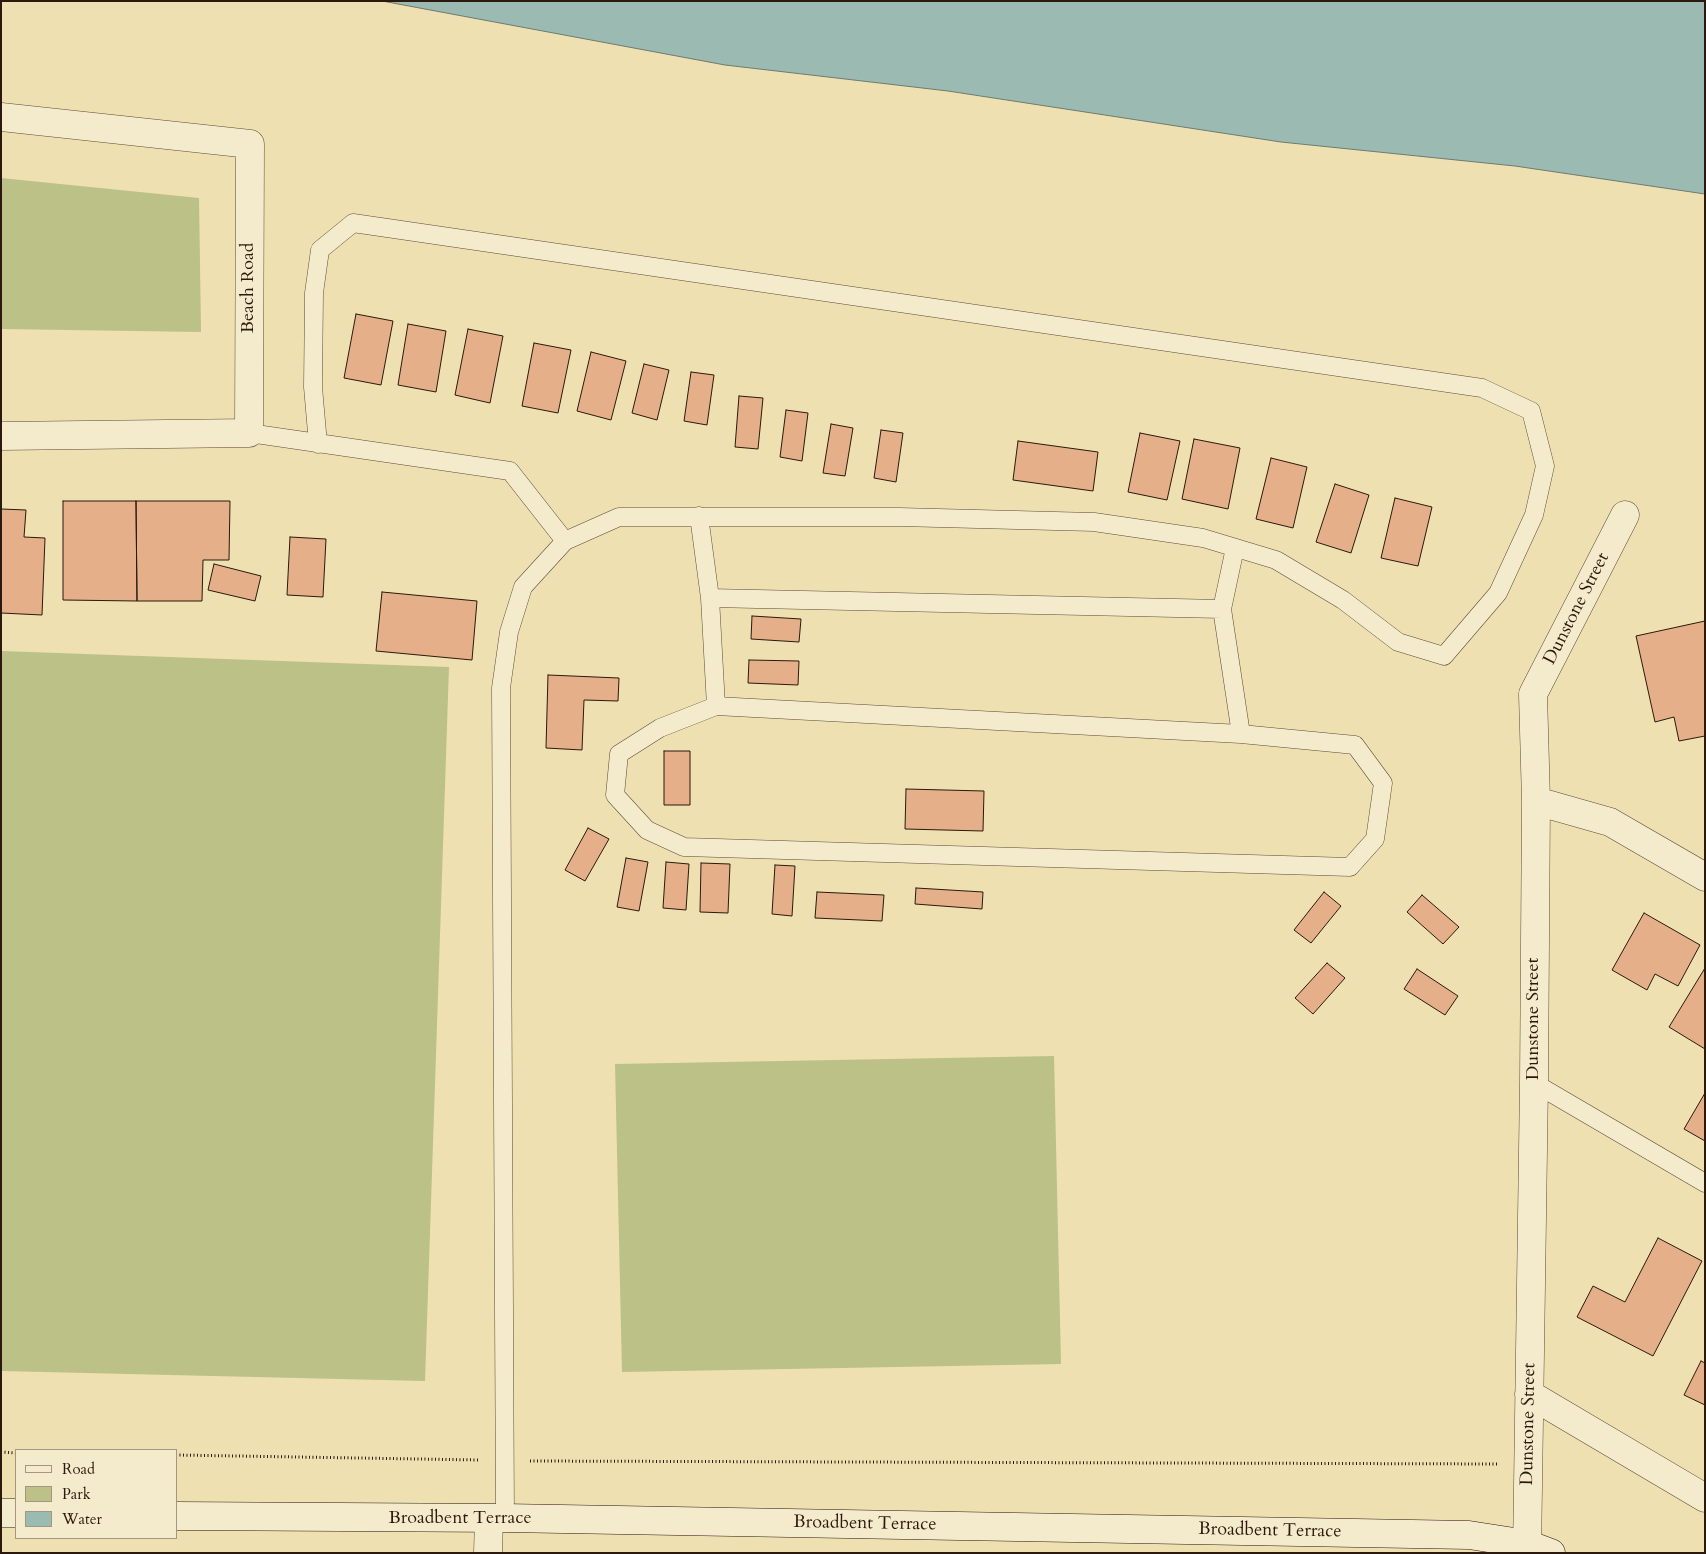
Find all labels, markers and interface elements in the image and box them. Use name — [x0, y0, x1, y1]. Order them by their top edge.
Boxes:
street label: Beach Road — [238, 243, 260, 333]
street label: Dunstone Street — [1540, 549, 1614, 669]
street label: Dunstone Street — [1523, 958, 1545, 1080]
street label: Dunstone Street — [1517, 1362, 1541, 1486]
legend — [15, 1449, 178, 1539]
text: Road — [62, 1459, 95, 1479]
text: Park — [62, 1484, 91, 1504]
street label: Broadbent Terrace — [388, 1508, 532, 1530]
text: Water — [62, 1509, 102, 1529]
street label: Broadbent Terrace — [793, 1512, 937, 1536]
street label: Broadbent Terrace — [1198, 1519, 1342, 1543]

